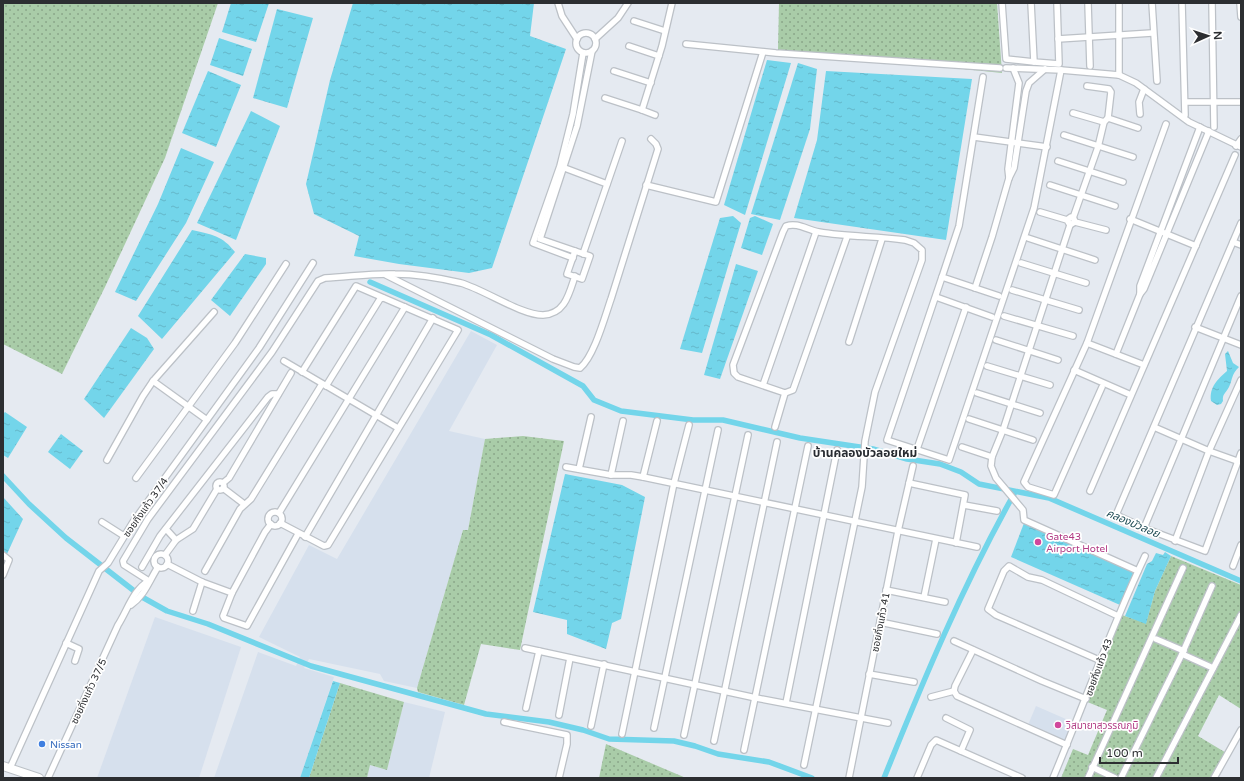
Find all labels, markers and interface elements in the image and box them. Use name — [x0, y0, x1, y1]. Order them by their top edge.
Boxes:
north arrow — [1188, 16, 1228, 56]
text: N — [1211, 31, 1224, 40]
district label: บ้านคลองบัวลอยใหม่ — [813, 446, 917, 460]
street label: ซอยกิ่งแก้ว 37/4 — [120, 475, 171, 540]
water label: คลองบัวลอย — [1104, 506, 1163, 541]
place label: Gate43 Airport Hotel — [1046, 531, 1108, 555]
marker: Gate43 Airport Hotel — [1033, 537, 1043, 547]
street label: ซอยกิ่งแก้ว 41 — [868, 591, 893, 653]
street label: ซอยกิ่งแก้ว 43 — [1082, 636, 1115, 698]
street label: ซอยกิ่งแก้ว 37/5 — [67, 656, 109, 726]
marker: วิสมายาสุวรรณภูมิ — [1053, 720, 1063, 730]
place label: วิสมายาสุวรรณภูมิ — [1065, 720, 1139, 732]
marker: Nissan — [37, 739, 47, 749]
place label: Nissan — [50, 739, 82, 751]
scale bar — [1100, 739, 1178, 765]
text: 100 m — [1106, 746, 1143, 760]

